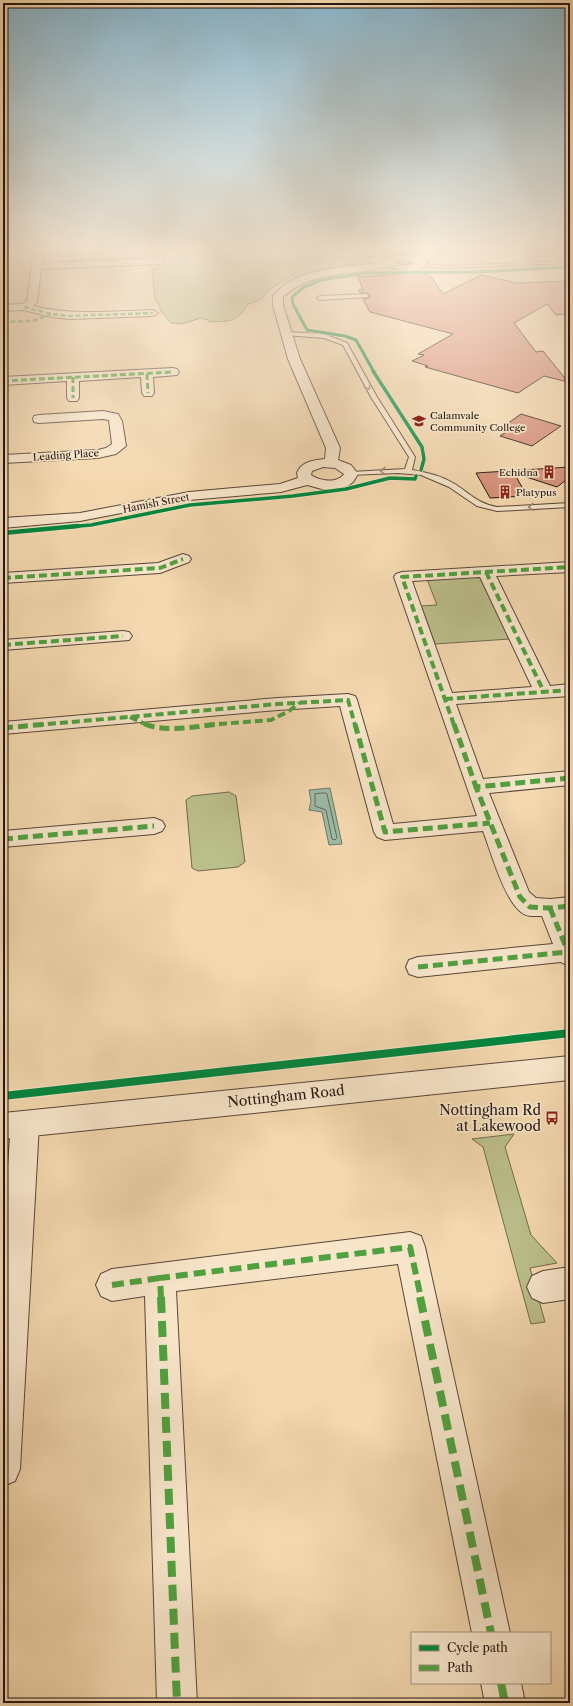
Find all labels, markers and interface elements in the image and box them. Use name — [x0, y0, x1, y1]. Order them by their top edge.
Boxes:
one-way arrow — [364, 383, 371, 390]
place label: Calamvale Community College — [430, 409, 526, 434]
school or university icon: Calamvale Community College — [411, 413, 427, 429]
street label: Leading Place — [32, 446, 100, 464]
building icon: Echidna — [541, 464, 557, 480]
one-way arrow — [380, 466, 386, 475]
place label: Echidna — [499, 466, 539, 479]
building icon: Platypus — [497, 484, 513, 500]
place label: Platypus — [516, 486, 557, 499]
street label: Hamish Street — [122, 490, 191, 516]
one-way arrow — [528, 503, 534, 511]
street label: Nottingham Road — [227, 1081, 346, 1111]
place label: Nottingham Rd at Lakewood — [439, 1101, 541, 1135]
bus stop icon: Nottingham Rd at Lakewood — [544, 1110, 560, 1126]
legend — [411, 1632, 551, 1684]
text: Cycle path — [447, 1640, 508, 1655]
text: Path — [447, 1660, 473, 1675]

